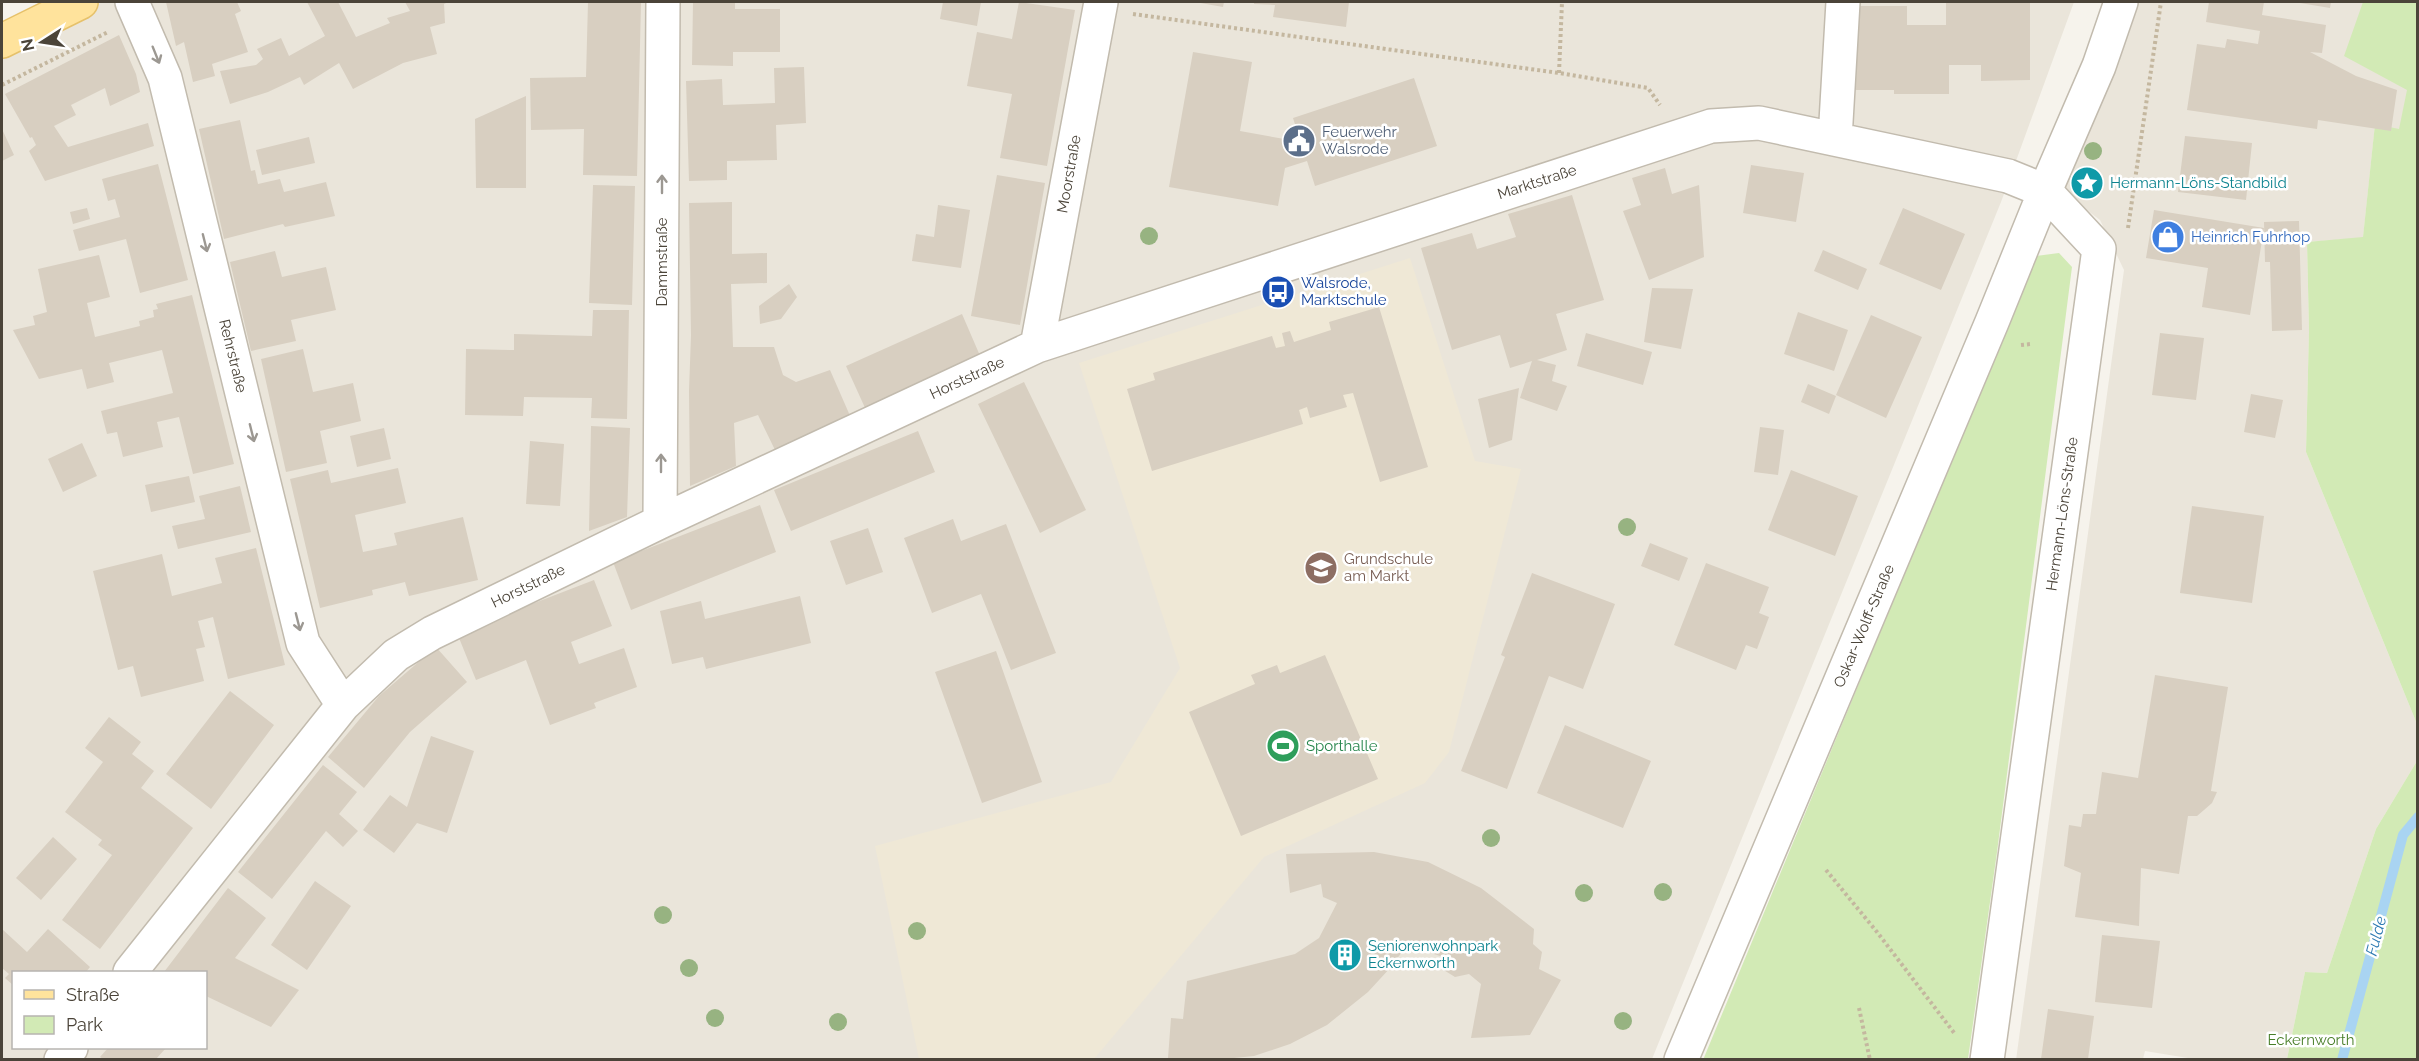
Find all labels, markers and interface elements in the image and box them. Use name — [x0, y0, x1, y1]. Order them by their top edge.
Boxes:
north arrow — [12, 12, 72, 72]
text: N — [17, 37, 38, 53]
one-way arrow — [151, 45, 162, 64]
public building icon: Feuerwehr Walsrode — [1281, 123, 1317, 159]
place label: Feuerwehr Walsrode — [1322, 123, 1398, 158]
street label: Moorstraße — [1053, 133, 1085, 214]
street label: Marktstraße — [1495, 161, 1579, 203]
place icon: Hermann-Löns-Standbild — [2069, 165, 2105, 201]
place label: Hermann-Löns-Standbild — [2110, 174, 2287, 192]
one-way arrow — [656, 175, 668, 195]
street label: Dammstraße — [653, 217, 671, 307]
shop icon: Heinrich Fuhrhop — [2150, 219, 2186, 255]
place label: Heinrich Fuhrhop — [2191, 228, 2310, 246]
one-way arrow — [200, 234, 212, 253]
bus stop icon: Walsrode, Marktschule — [1260, 274, 1296, 310]
place label: Walsrode, Marktschule — [1301, 274, 1387, 309]
street label: Rehrstraße — [215, 317, 251, 395]
street label: Horststraße — [927, 353, 1007, 403]
one-way arrow — [246, 423, 258, 442]
street label: Hermann-Löns-Straße — [2042, 436, 2082, 592]
one-way arrow — [655, 454, 667, 474]
school or university icon: Grundschule am Markt — [1303, 550, 1339, 586]
place label: Grundschule am Markt — [1344, 550, 1433, 585]
street label: Horststraße — [488, 560, 568, 612]
street label: Oskar-Wolff-Straße — [1830, 562, 1898, 690]
one-way arrow — [292, 612, 304, 631]
sports icon: Sporthalle — [1265, 728, 1301, 764]
place label: Sporthalle — [1306, 737, 1378, 755]
water label: Fulde — [2362, 914, 2390, 958]
building icon: Seniorenwohnpark Eckernworth — [1327, 937, 1363, 973]
place label: Seniorenwohnpark Eckernworth — [1368, 937, 1498, 972]
legend — [12, 971, 207, 1049]
text: Straße — [66, 984, 120, 1005]
text: Park — [66, 1014, 103, 1035]
park label: Eckernworth — [2267, 1031, 2355, 1049]

